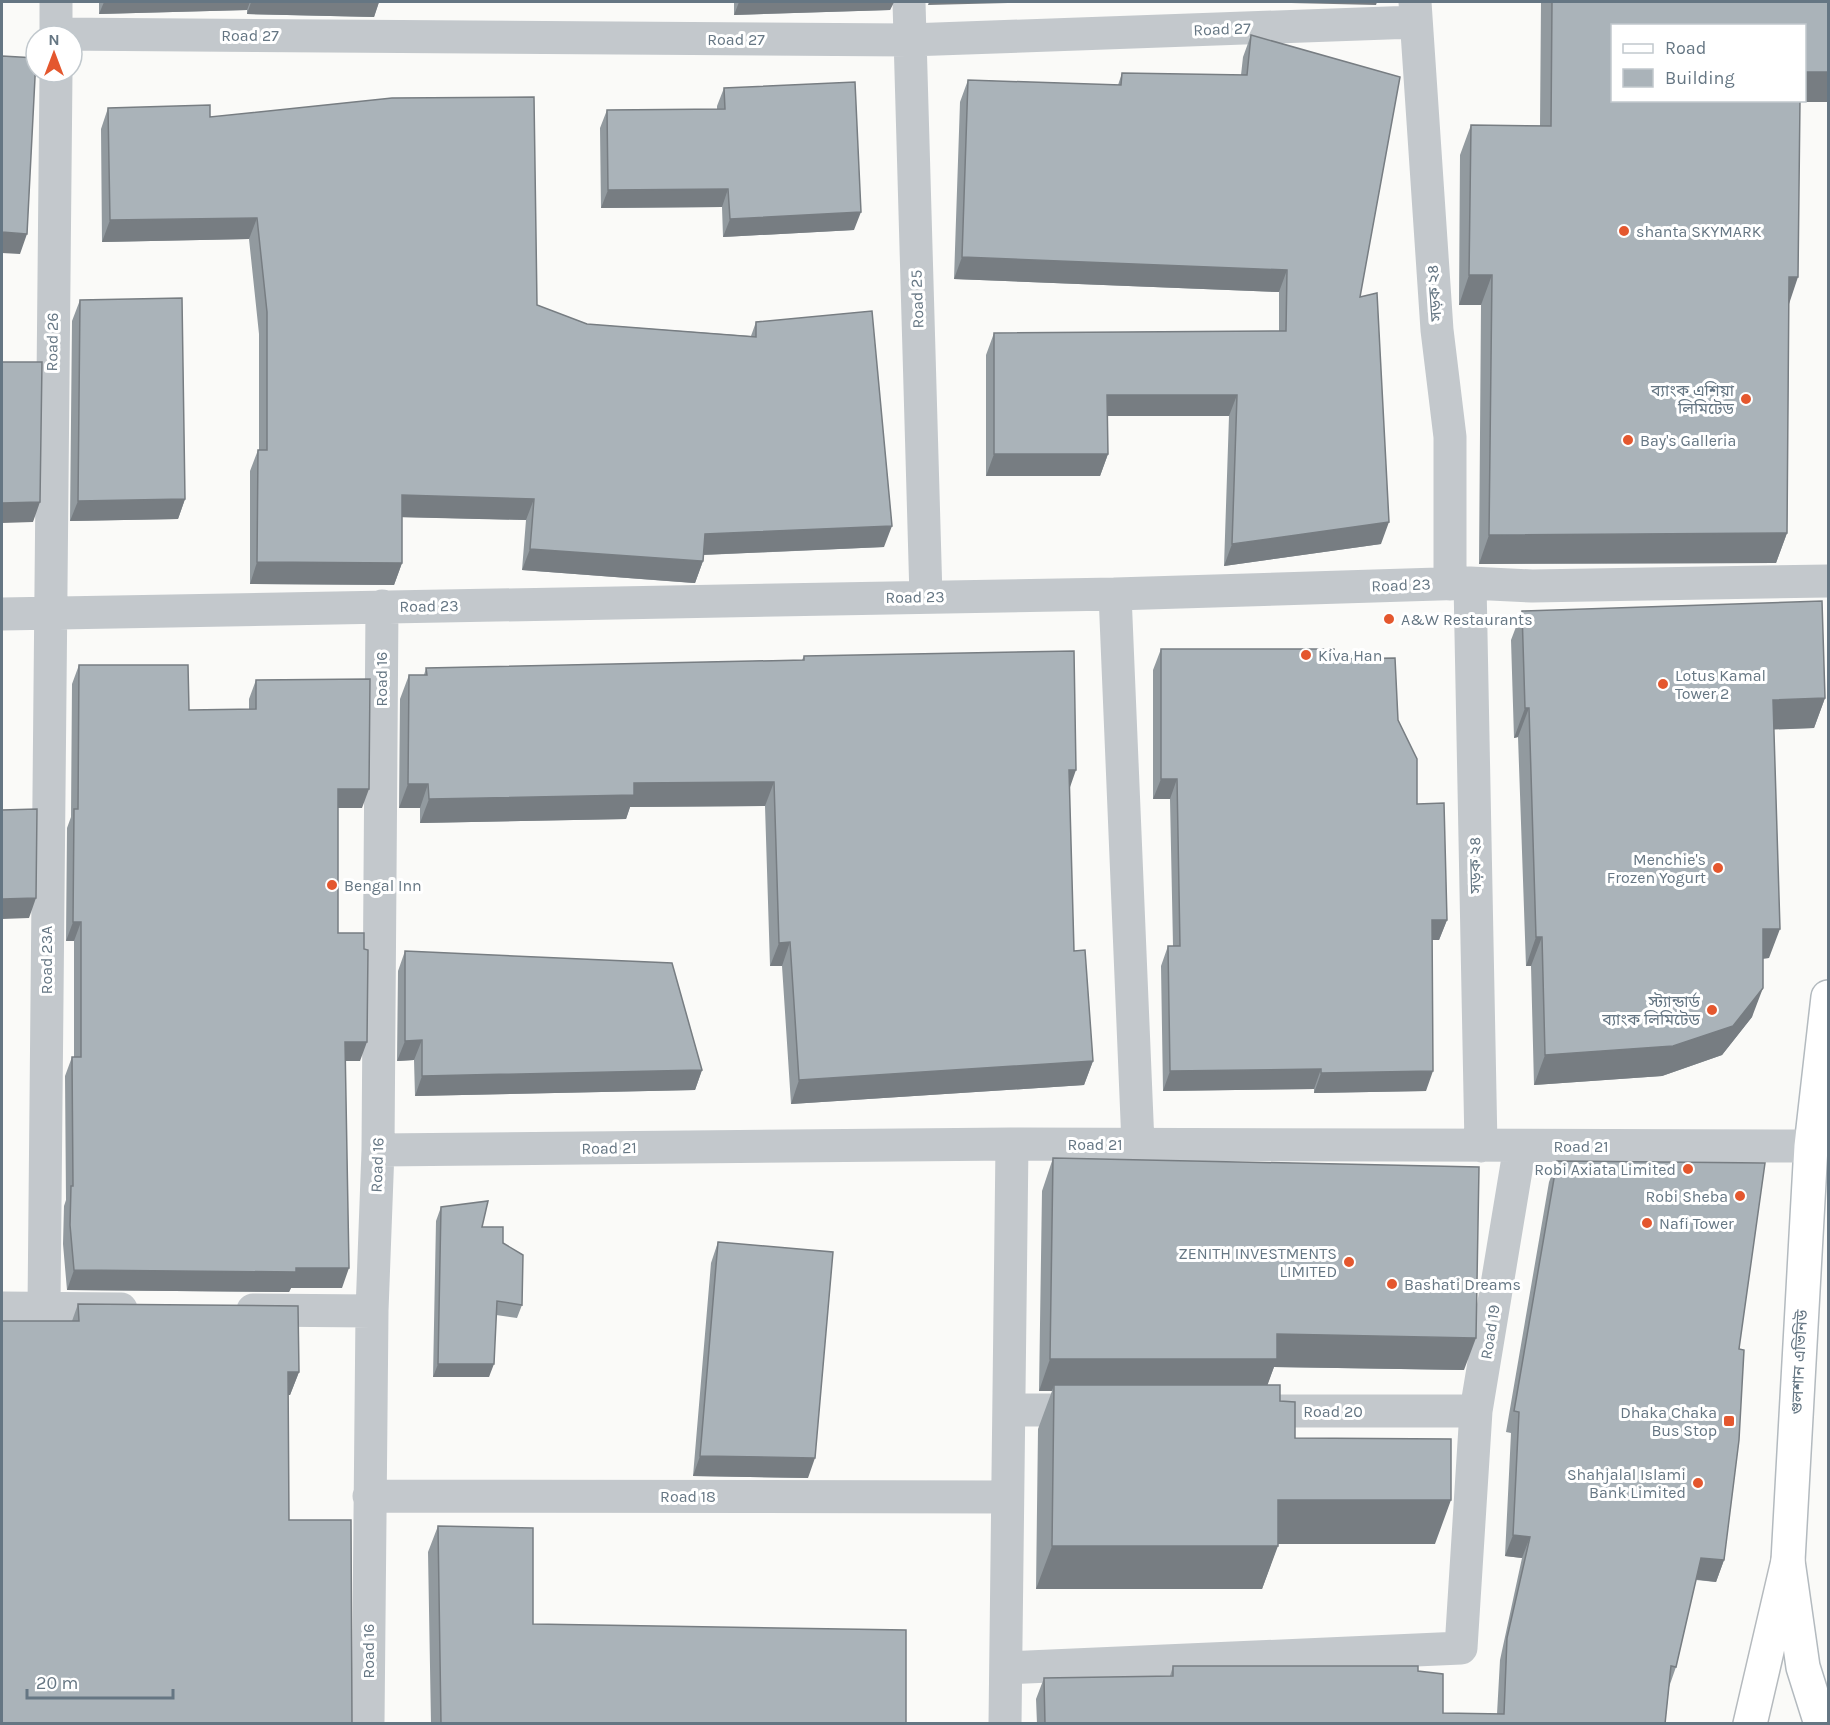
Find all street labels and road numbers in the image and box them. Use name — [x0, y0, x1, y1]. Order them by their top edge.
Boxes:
street label: Road 27 — [1193, 18, 1252, 39]
street label: Road 27 — [221, 26, 279, 45]
street label: Road 27 — [707, 30, 765, 49]
street label: সড়ক ২৪ — [1423, 264, 1446, 323]
street label: Road 25 — [906, 269, 928, 329]
street label: Road 26 — [42, 312, 62, 372]
street label: Road 23 — [1371, 574, 1431, 596]
street label: Road 23 — [885, 587, 945, 607]
street label: Road 23 — [399, 596, 459, 616]
street label: Road 16 — [372, 651, 391, 707]
street label: সড়ক ২৪ — [1465, 836, 1485, 895]
street label: Road 23A — [37, 926, 56, 994]
street label: Road 21 — [1067, 1135, 1123, 1154]
street label: Road 16 — [367, 1137, 387, 1193]
street label: Road 21 — [1553, 1137, 1609, 1156]
street label: Road 21 — [581, 1138, 637, 1158]
street label: Road 19 — [1476, 1303, 1504, 1361]
street label: গুলশান এভিনিউ — [1787, 1309, 1811, 1415]
street label: Road 20 — [1303, 1402, 1363, 1421]
street label: Road 18 — [660, 1487, 716, 1506]
street label: Road 16 — [359, 1623, 378, 1679]

